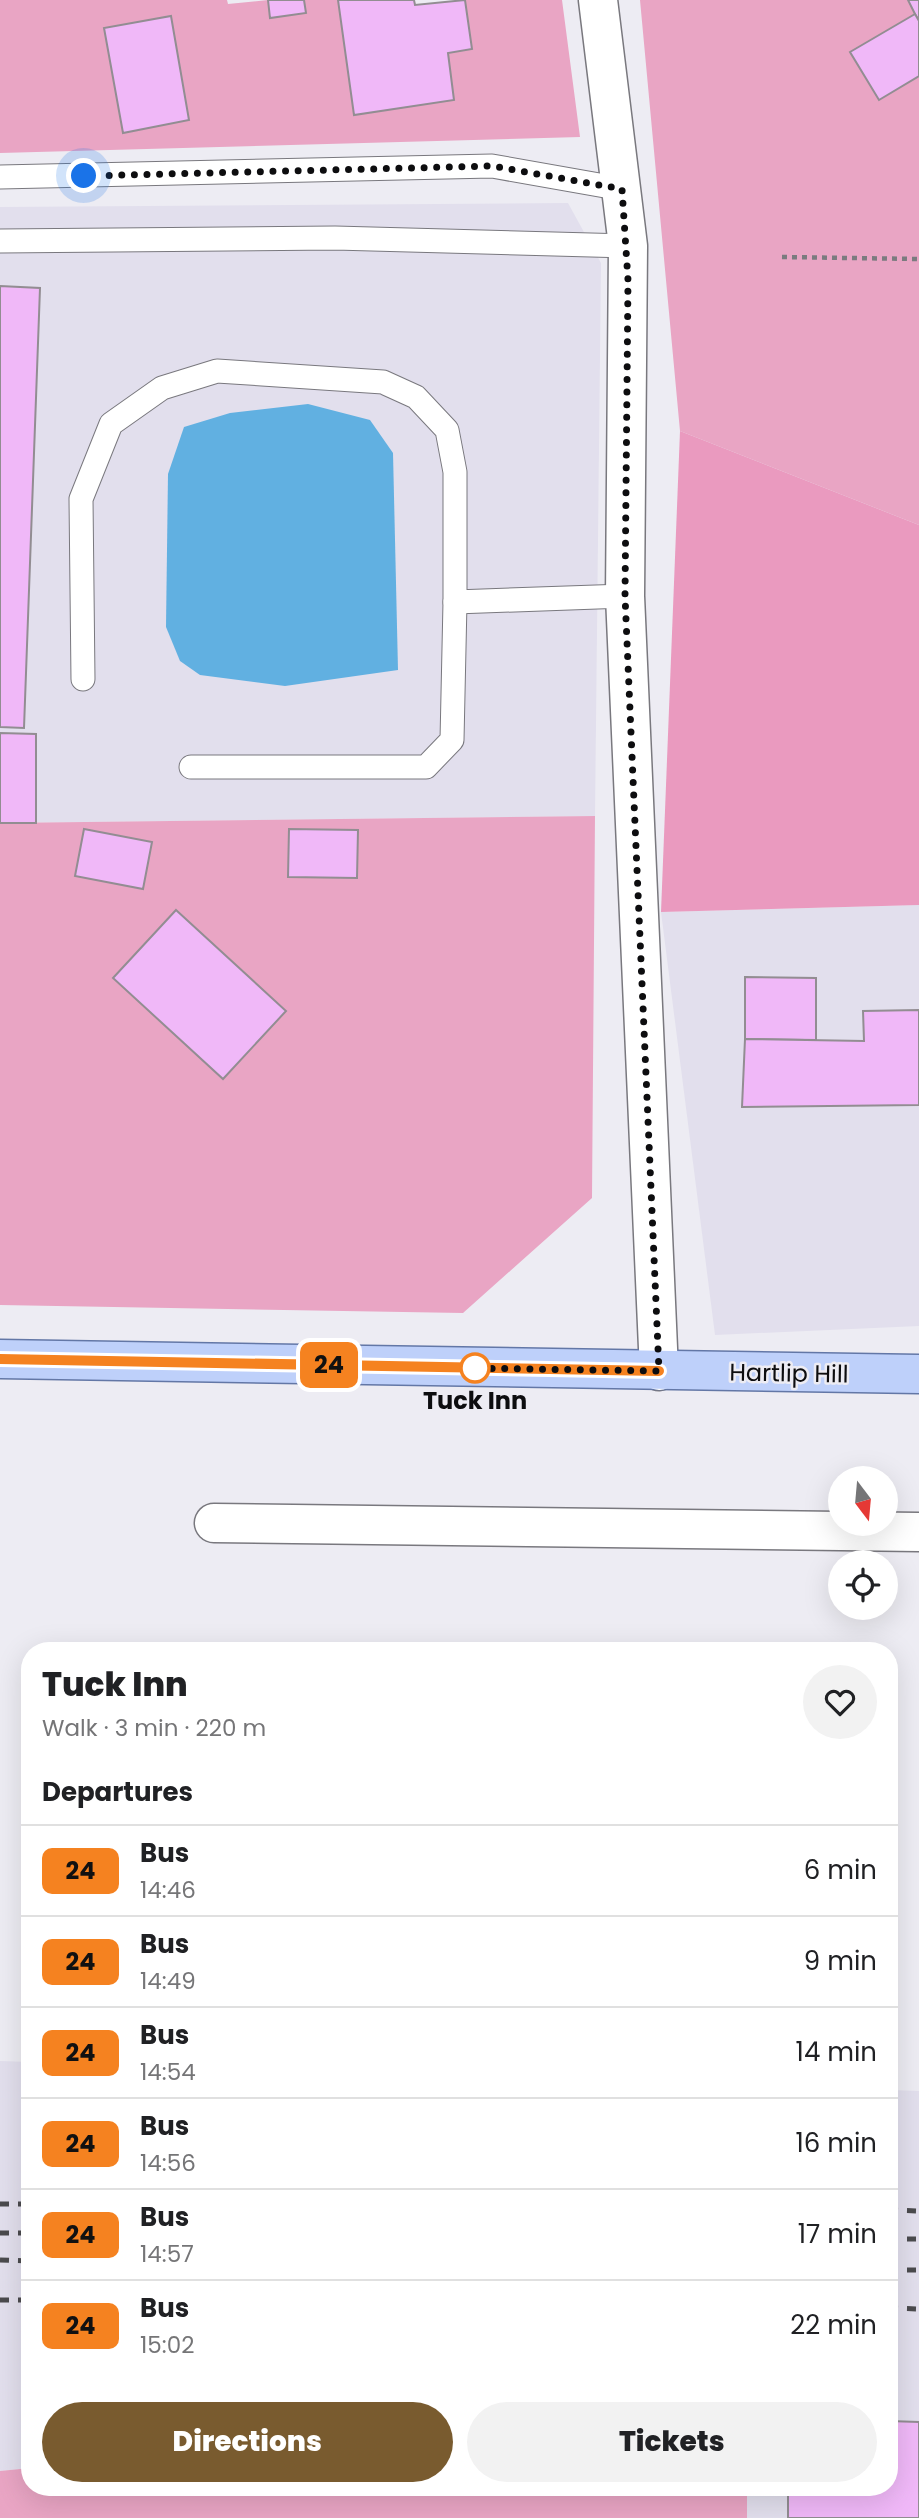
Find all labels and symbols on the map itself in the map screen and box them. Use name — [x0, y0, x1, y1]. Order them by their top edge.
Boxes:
your location — [66, 158, 101, 193]
line badge: 24 — [298, 1342, 360, 1388]
marker: Tuck Inn — [460, 1353, 490, 1383]
street label: Hartlip Hill — [729, 1355, 849, 1391]
place label: Tuck Inn — [423, 1384, 527, 1417]
north arrow — [828, 1466, 898, 1536]

